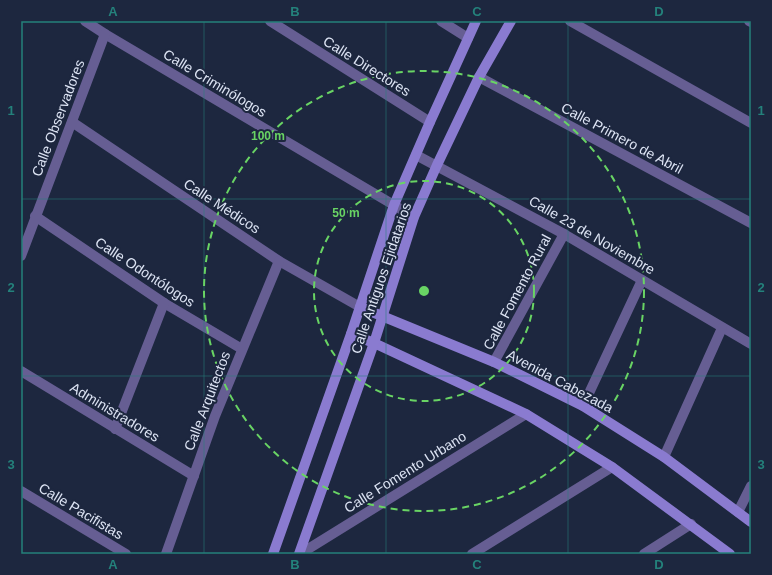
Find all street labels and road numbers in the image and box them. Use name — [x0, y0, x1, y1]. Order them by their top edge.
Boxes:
street label: Calle Directores — [321, 33, 413, 99]
street label: Calle Criminólogos — [161, 46, 269, 120]
street label: Calle Observadores — [28, 57, 88, 179]
street label: Calle Primero de Abril — [558, 99, 686, 177]
street label: Calle Médicos — [181, 175, 263, 237]
street label: Calle 23 de Noviembre — [526, 192, 658, 278]
street label: Calle Antiguos Ejidatarios — [348, 200, 414, 356]
street label: Calle Fomento Rural — [480, 232, 554, 352]
street label: Calle Odontólogos — [92, 234, 198, 310]
street label: Avenida Cabezada — [504, 346, 616, 416]
street label: Calle Arquitectos — [181, 349, 233, 453]
street label: Administradores — [68, 379, 162, 445]
street label: Calle Fomento Urbano — [341, 428, 469, 516]
street label: Calle Pacifistas — [36, 479, 126, 543]

